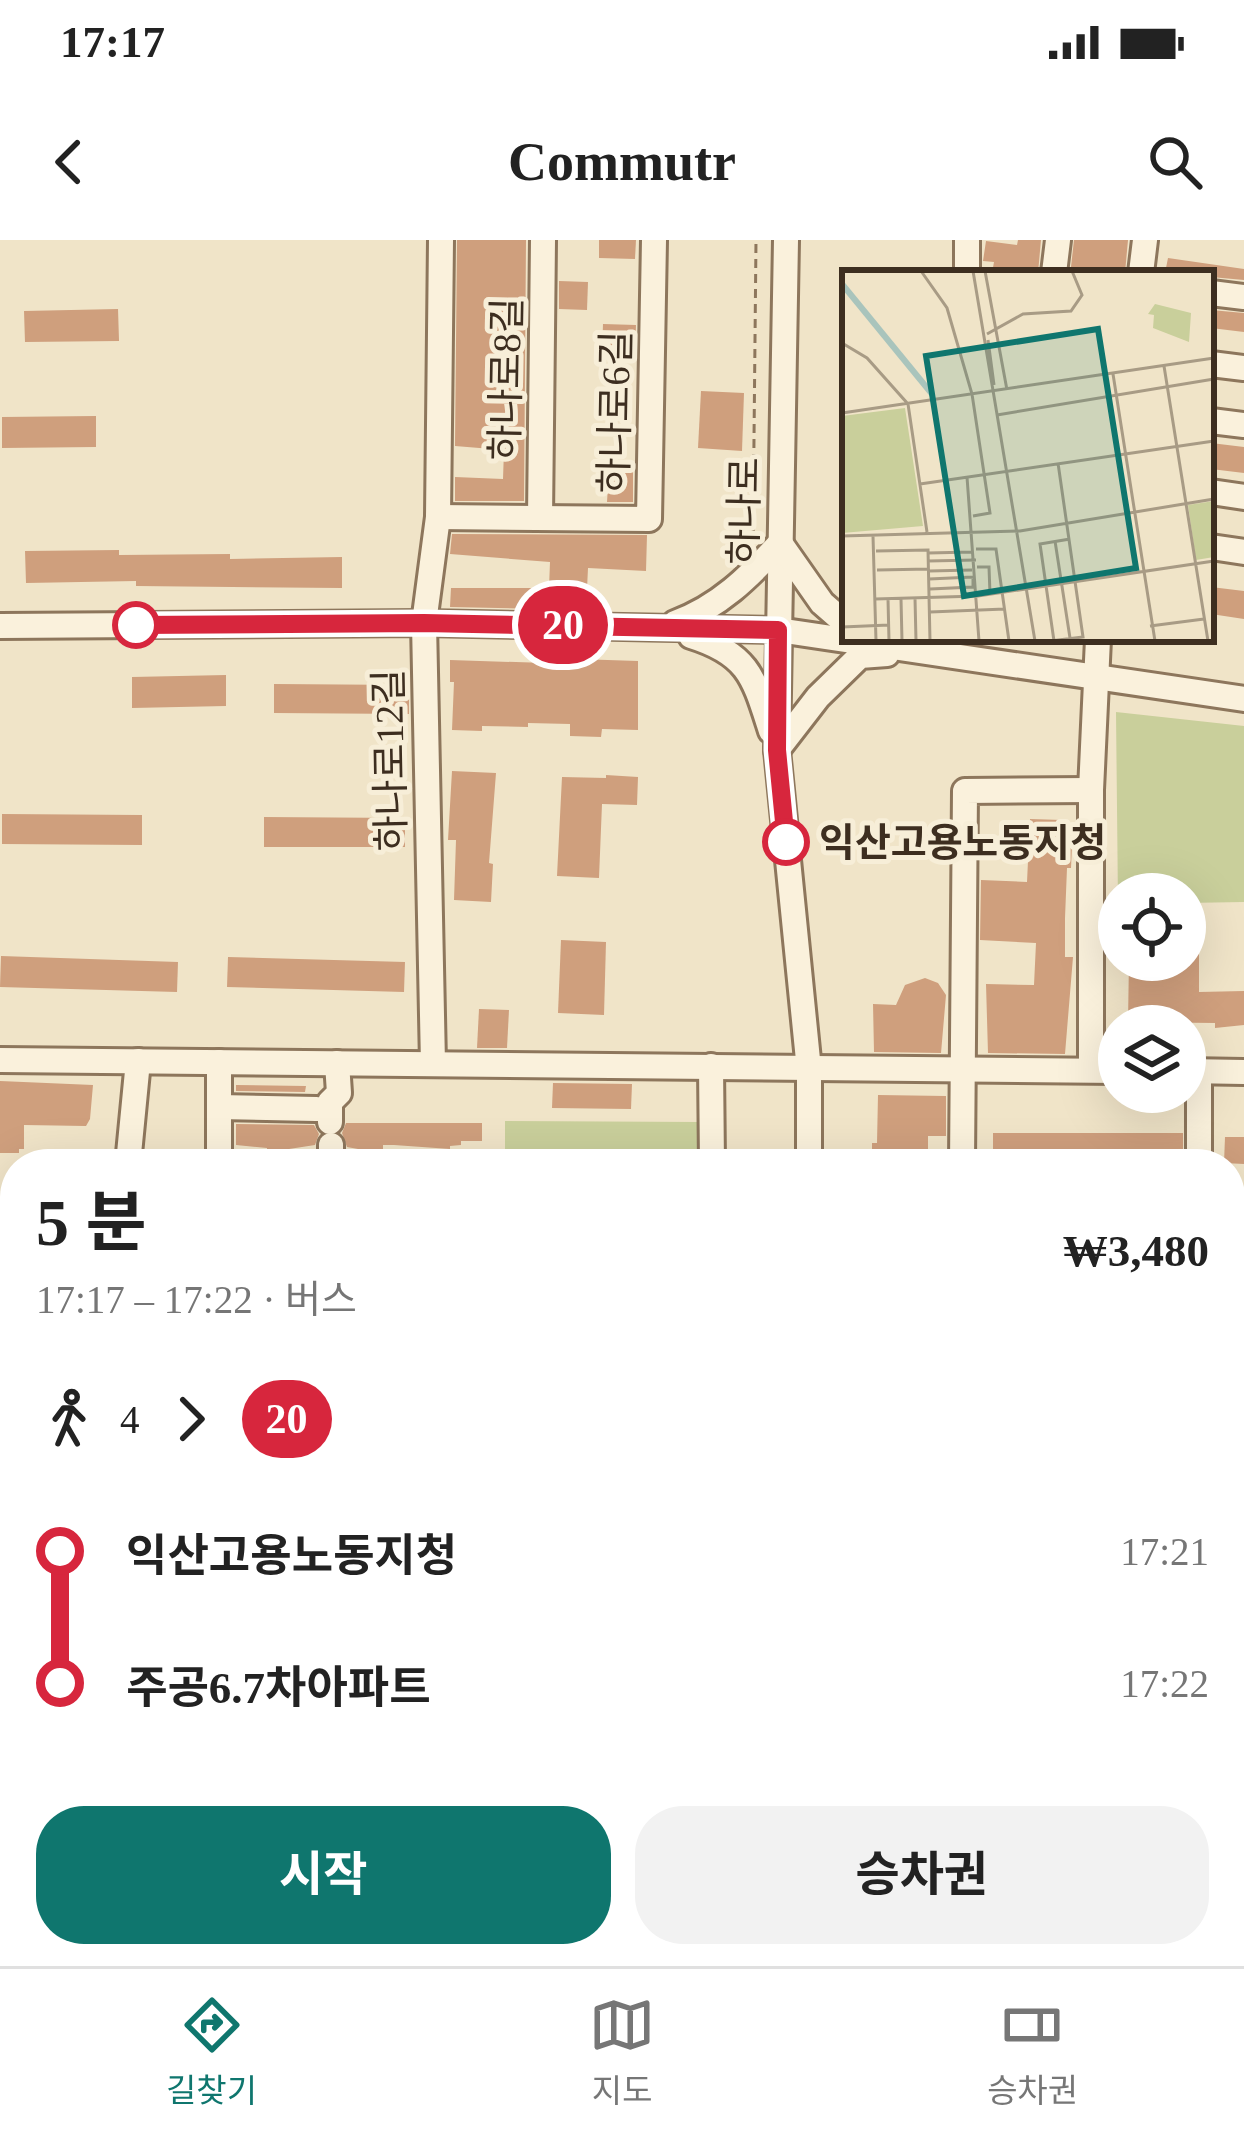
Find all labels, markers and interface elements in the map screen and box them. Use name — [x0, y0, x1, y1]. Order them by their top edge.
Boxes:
text: 17:17 — [60, 17, 165, 67]
icon: back — [36, 129, 102, 195]
icon: search — [1142, 129, 1208, 195]
text: Commutr — [508, 132, 736, 192]
inset map — [842, 270, 1214, 642]
street label: 하나로8길 — [483, 297, 529, 461]
street label: 하나로6길 — [592, 330, 638, 494]
street label: 하나로 — [722, 457, 766, 565]
line badge: 20 — [509, 586, 617, 664]
text: 20 — [542, 602, 584, 648]
unlabelled marker — [114, 603, 158, 647]
street label: 하나로12길 — [367, 668, 413, 852]
marker: 익산고용노동지청 — [764, 820, 808, 864]
place label: 익산고용노동지청 — [819, 821, 1106, 864]
map controls — [1098, 873, 1206, 1113]
button: locate — [1098, 873, 1206, 981]
button: layers — [1098, 1005, 1206, 1113]
text: 5 분 — [36, 1186, 146, 1259]
text: ₩3,480 — [1063, 1226, 1209, 1276]
text: 17:17 – 17:22 · 버스 — [36, 1278, 357, 1321]
icon: walk — [36, 1386, 102, 1452]
icon: forward — [158, 1386, 224, 1452]
text: 20 — [266, 1396, 308, 1442]
text: 4 — [120, 1398, 140, 1441]
text: 17:21 — [1120, 1530, 1209, 1573]
text: 익산고용노동지청 — [126, 1531, 457, 1581]
text: 17:22 — [1120, 1662, 1209, 1705]
text: 주공6.7차아파트 — [126, 1663, 431, 1713]
button: 시작 — [36, 1806, 611, 1944]
button: 승차권 — [635, 1806, 1209, 1944]
tab: 길찾기 — [166, 1992, 257, 2112]
tab: 지도 — [589, 1992, 655, 2112]
tab: 승차권 — [987, 1992, 1078, 2112]

